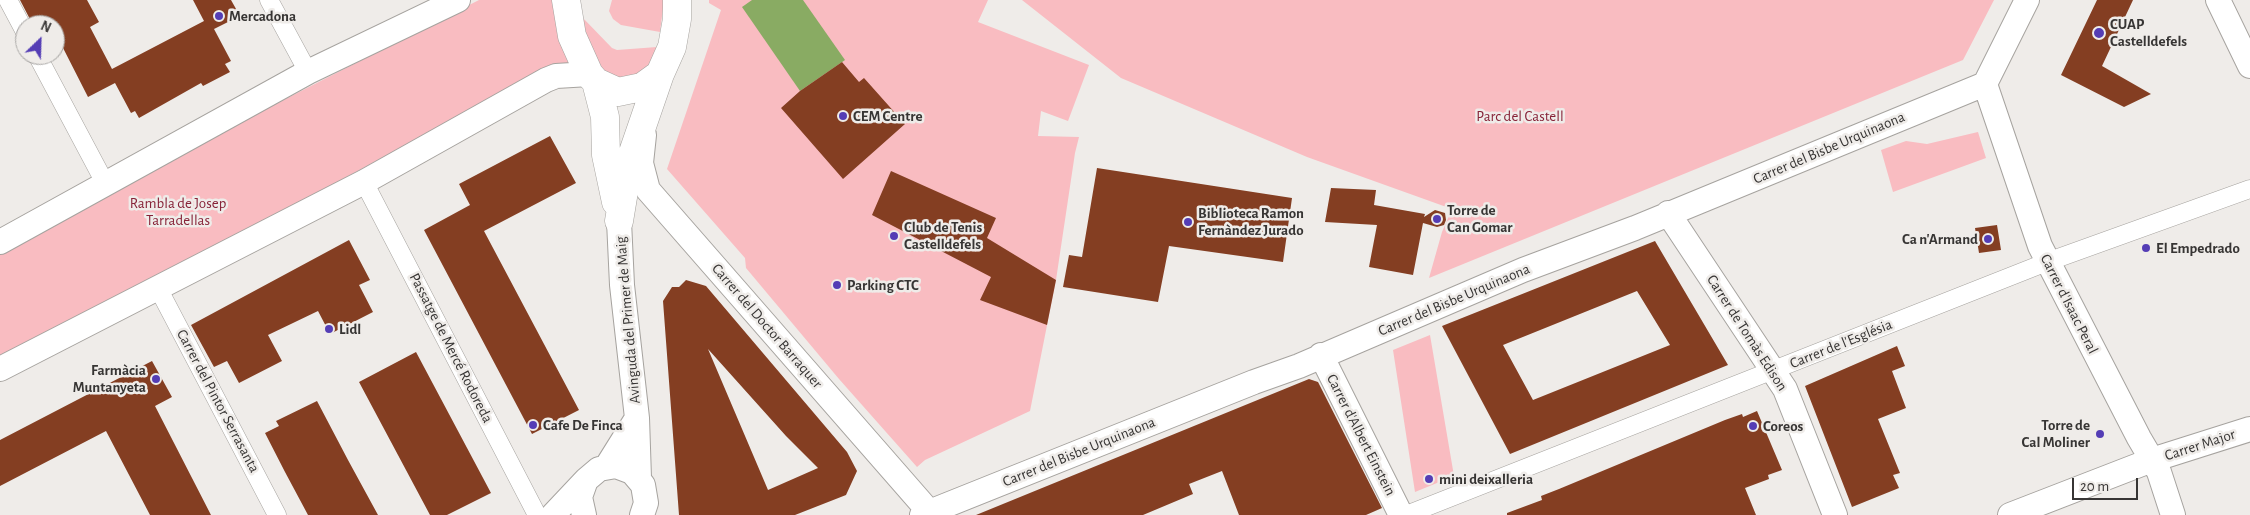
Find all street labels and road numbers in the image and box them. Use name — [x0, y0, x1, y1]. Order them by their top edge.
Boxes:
street label: Carrer del Bisbe Urquinaona — [1750, 108, 1908, 188]
street label: Avinguda del Primer de Maig — [612, 235, 644, 405]
street label: Carrer d'Isaac Peral — [2036, 251, 2102, 357]
street label: Carrer del Doctor Barraquer — [708, 260, 826, 392]
street label: Carrer del Bisbe Urquinaona — [1375, 260, 1533, 340]
street label: Passatge de Mercé Rodoreda — [405, 270, 497, 426]
street label: Carrer de Tomàs Edison — [1703, 272, 1791, 394]
street label: Carrer de l'Església — [1787, 315, 1895, 373]
street label: Carrer del Pintor Serrasanta — [173, 326, 263, 476]
street label: Carrer d'Albert Einstein — [1323, 371, 1399, 499]
street label: Carrer del Bisbe Urquinaona — [1000, 413, 1158, 491]
street label: Carrer Major — [2162, 425, 2238, 465]

